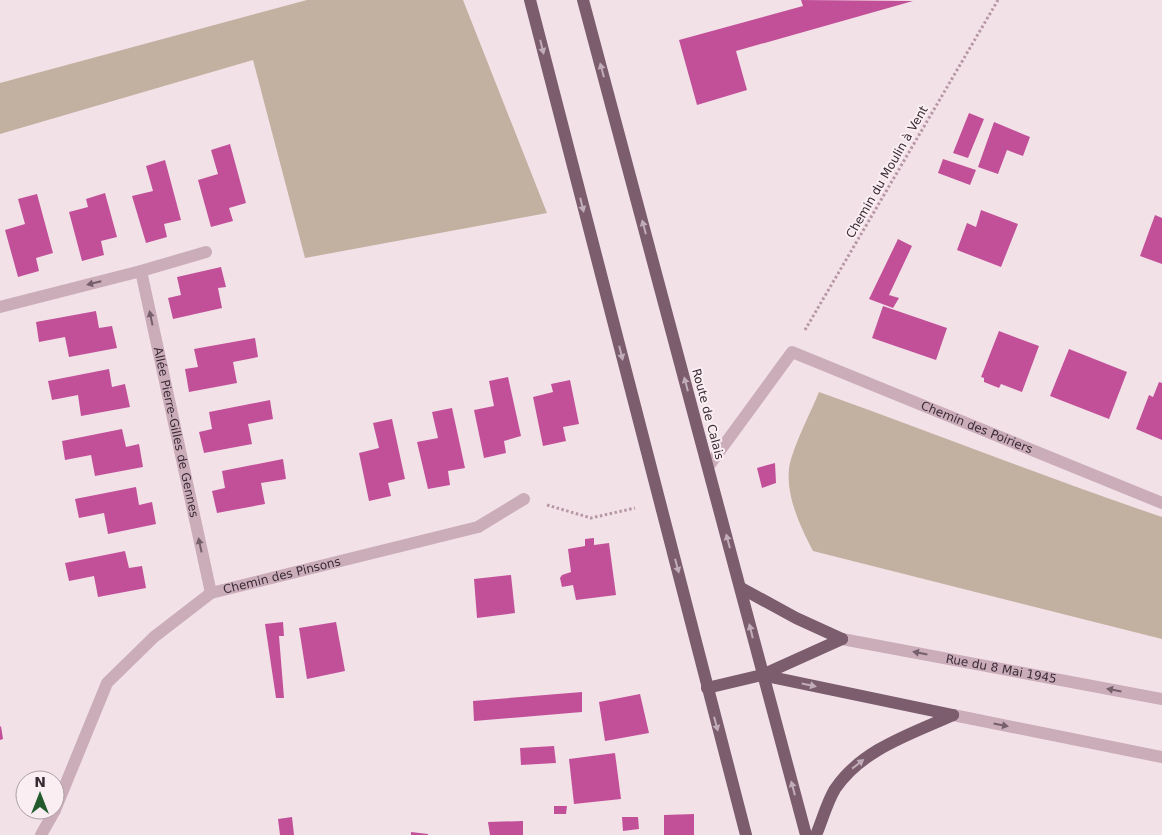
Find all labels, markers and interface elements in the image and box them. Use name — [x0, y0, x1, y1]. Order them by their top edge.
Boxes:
one-way arrow — [538, 40, 546, 55]
one-way arrow — [598, 62, 606, 78]
street label: Chemin du Moulin à Vent — [843, 103, 931, 241]
one-way arrow — [578, 197, 586, 212]
one-way arrow — [640, 219, 648, 234]
one-way arrow — [86, 279, 101, 287]
one-way arrow — [147, 310, 155, 326]
street label: Allée Pierre-Gilles de Gennes — [151, 346, 201, 519]
one-way arrow — [618, 346, 626, 361]
street label: Route de Calais — [689, 367, 727, 461]
one-way arrow — [682, 376, 690, 391]
street label: Chemin des Poiriers — [919, 398, 1035, 456]
one-way arrow — [724, 533, 732, 548]
one-way arrow — [196, 537, 204, 553]
street label: Chemin des Pinsons — [222, 554, 342, 597]
one-way arrow — [674, 559, 682, 574]
one-way arrow — [747, 623, 755, 638]
one-way arrow — [912, 649, 928, 657]
street label: Rue du 8 Mai 1945 — [945, 652, 1058, 686]
one-way arrow — [802, 681, 817, 689]
one-way arrow — [1106, 686, 1122, 694]
one-way arrow — [712, 716, 720, 731]
one-way arrow — [994, 721, 1009, 729]
one-way arrow — [851, 759, 864, 770]
north arrow — [15, 770, 65, 820]
text: N — [34, 774, 46, 790]
one-way arrow — [789, 780, 797, 796]

